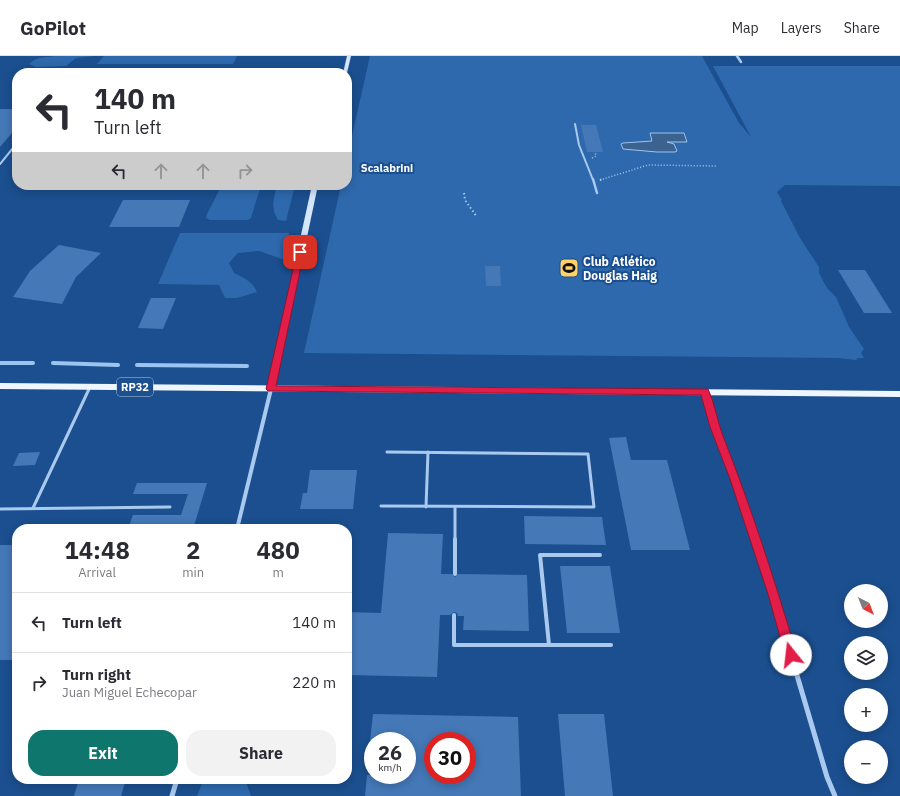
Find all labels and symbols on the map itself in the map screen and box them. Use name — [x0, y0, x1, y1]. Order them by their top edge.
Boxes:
district label: Scalabrini — [361, 161, 413, 175]
pin — [283, 235, 317, 269]
place label: Club Atlético Douglas Haig — [583, 254, 657, 283]
sports icon: Club Atlético Douglas Haig — [558, 257, 580, 279]
road number: RP32 — [117, 378, 153, 396]
north arrow — [844, 584, 888, 628]
position arrow — [770, 634, 812, 676]
speed limit sign: 30 — [424, 732, 476, 784]

